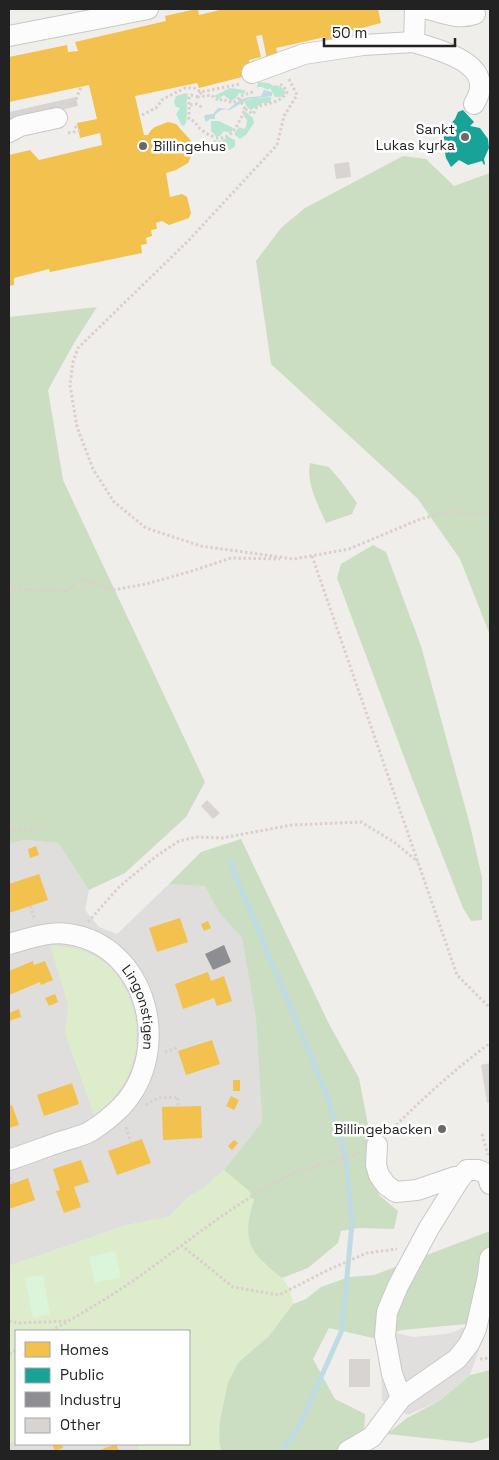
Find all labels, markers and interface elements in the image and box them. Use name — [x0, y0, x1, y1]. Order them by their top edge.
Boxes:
scale bar — [324, 15, 455, 47]
text: 50 m — [332, 23, 367, 42]
place label: Sankt Lukas kyrka — [376, 120, 455, 154]
marker: Sankt Lukas kyrka — [459, 131, 471, 143]
place label: Billingehus — [153, 137, 226, 155]
marker: Billingehus — [137, 140, 149, 152]
street label: Lingonstigen — [118, 961, 158, 1051]
place label: Billingebacken — [334, 1120, 432, 1138]
marker: Billingebacken — [436, 1123, 448, 1135]
legend — [15, 1330, 190, 1445]
text: Homes — [60, 1340, 109, 1359]
text: Public — [60, 1365, 104, 1384]
text: Industry — [60, 1390, 121, 1409]
text: Other — [60, 1415, 101, 1434]

